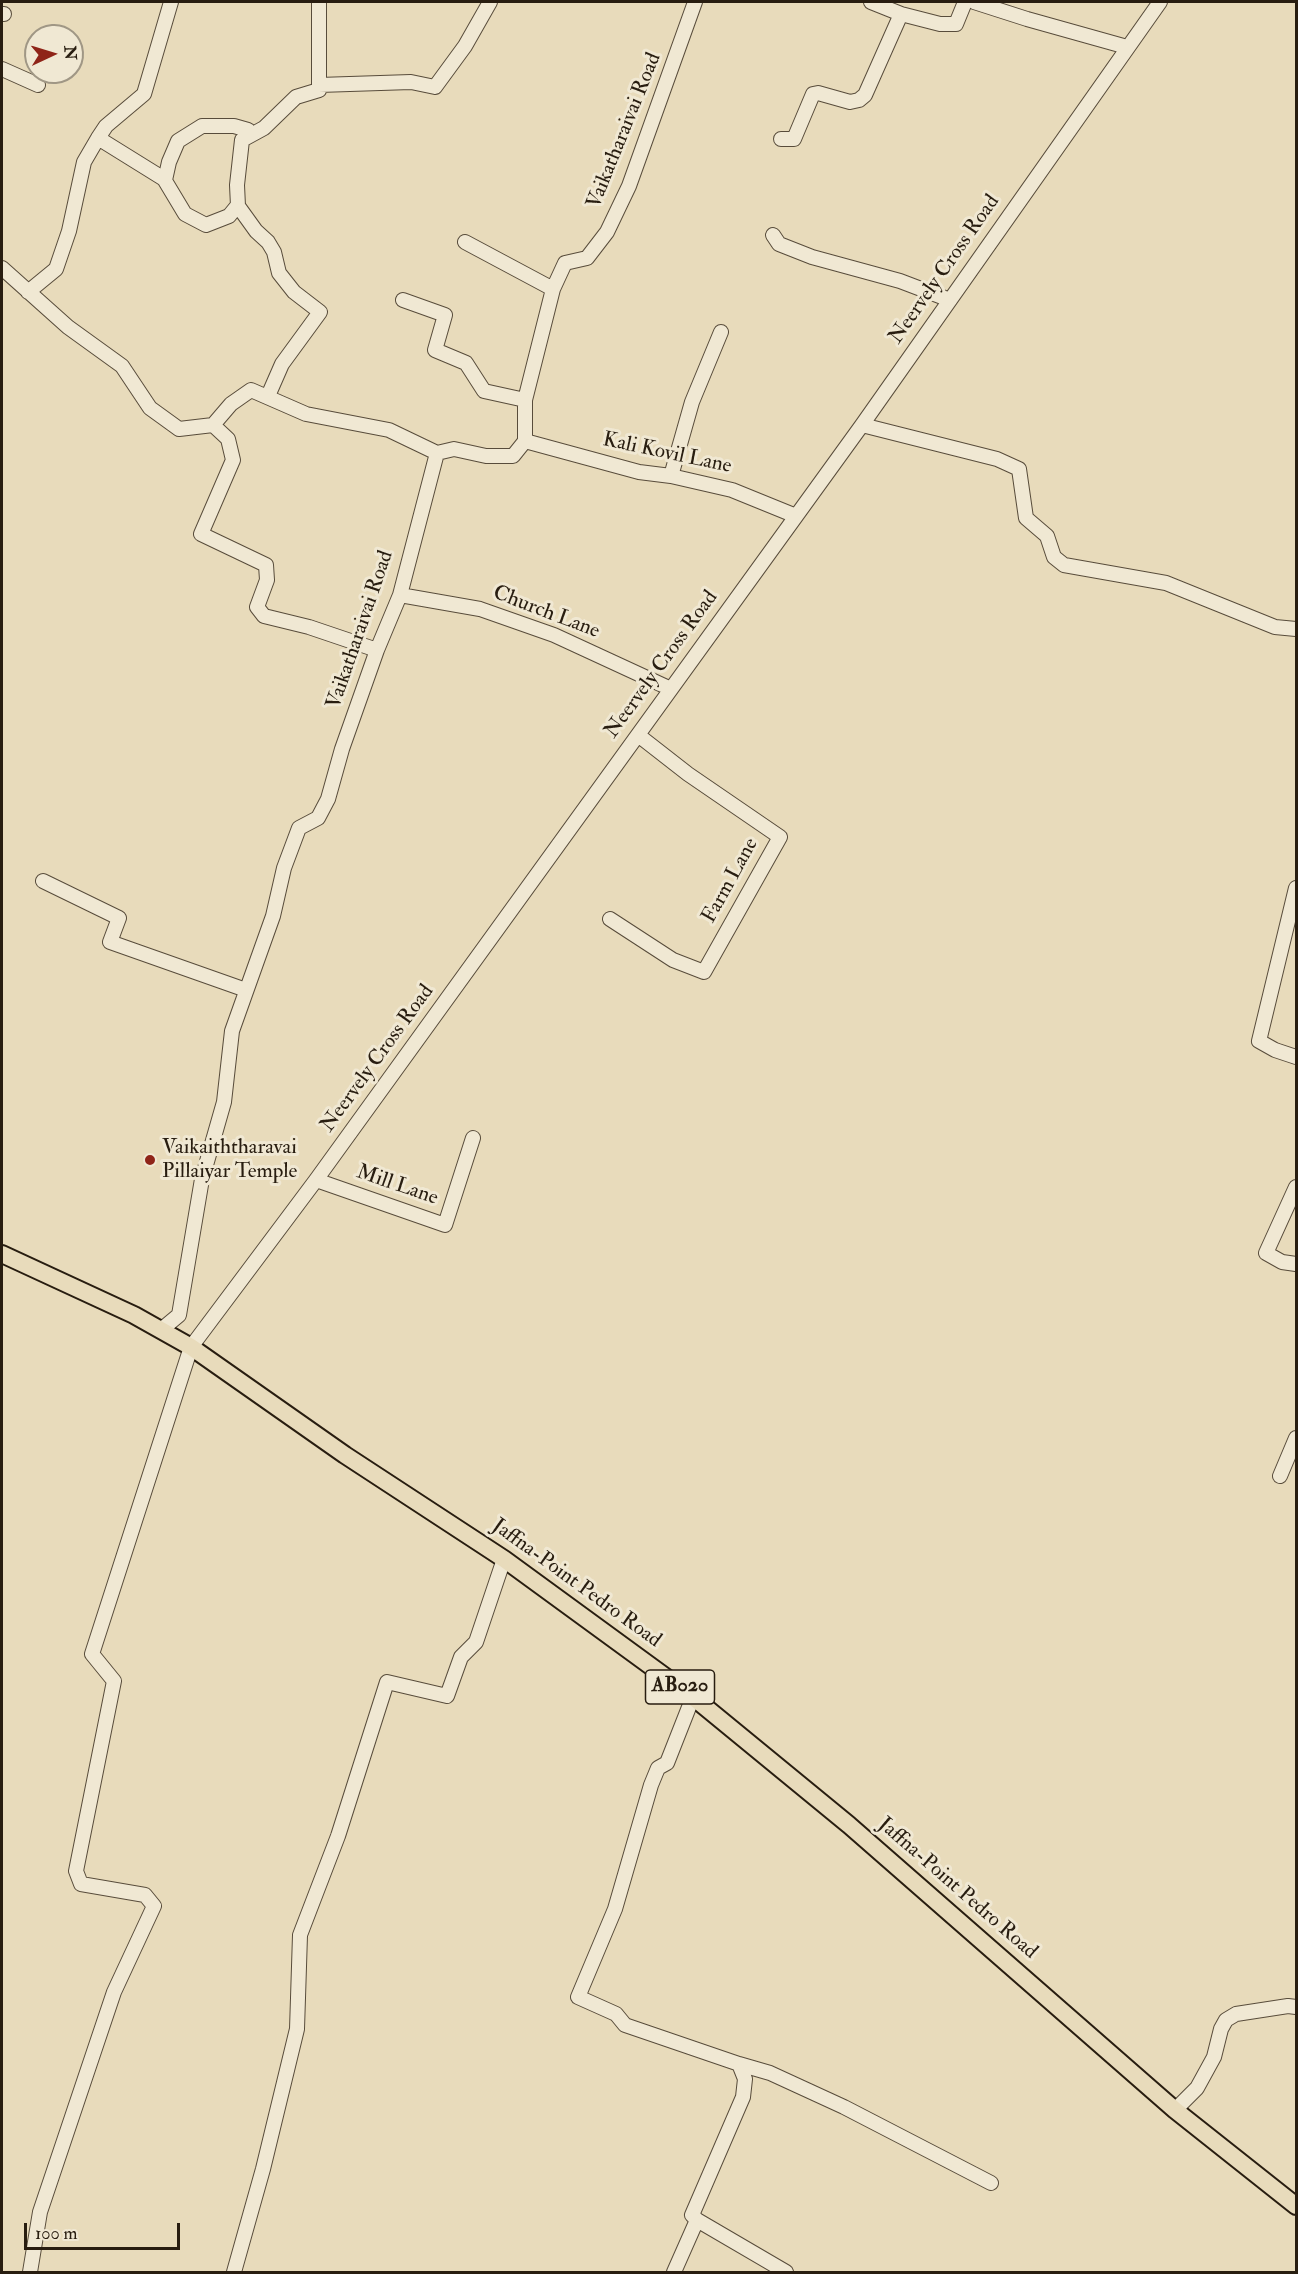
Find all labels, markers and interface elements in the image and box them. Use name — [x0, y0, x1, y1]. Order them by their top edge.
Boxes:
north arrow — [24, 24, 84, 84]
text: N — [59, 45, 80, 61]
street label: Vaikatharaivai Road — [582, 49, 668, 213]
street label: Neervely Cross Road — [884, 191, 1006, 349]
street label: Kali Kovil Lane — [600, 428, 734, 480]
street label: Vaikatharaivai Road — [322, 548, 400, 712]
street label: Church Lane — [489, 581, 603, 645]
street label: Neervely Cross Road — [600, 586, 724, 744]
street label: Farm Lane — [697, 834, 765, 928]
street label: Neervely Cross Road — [316, 980, 440, 1138]
place label: Vaikaiththaravai Pillaiyar Temple — [162, 1135, 297, 1185]
marker: Vaikaiththaravai Pillaiyar Temple — [143, 1153, 157, 1167]
street label: Mill Lane — [353, 1160, 441, 1212]
street label: Jaffna-Point Pedro Road — [486, 1514, 666, 1654]
road number: AB020 — [646, 1670, 714, 1704]
street label: Jaffna-Point Pedro Road — [872, 1813, 1042, 1965]
scale bar — [27, 2211, 183, 2249]
text: 100 m — [35, 2222, 78, 2245]

